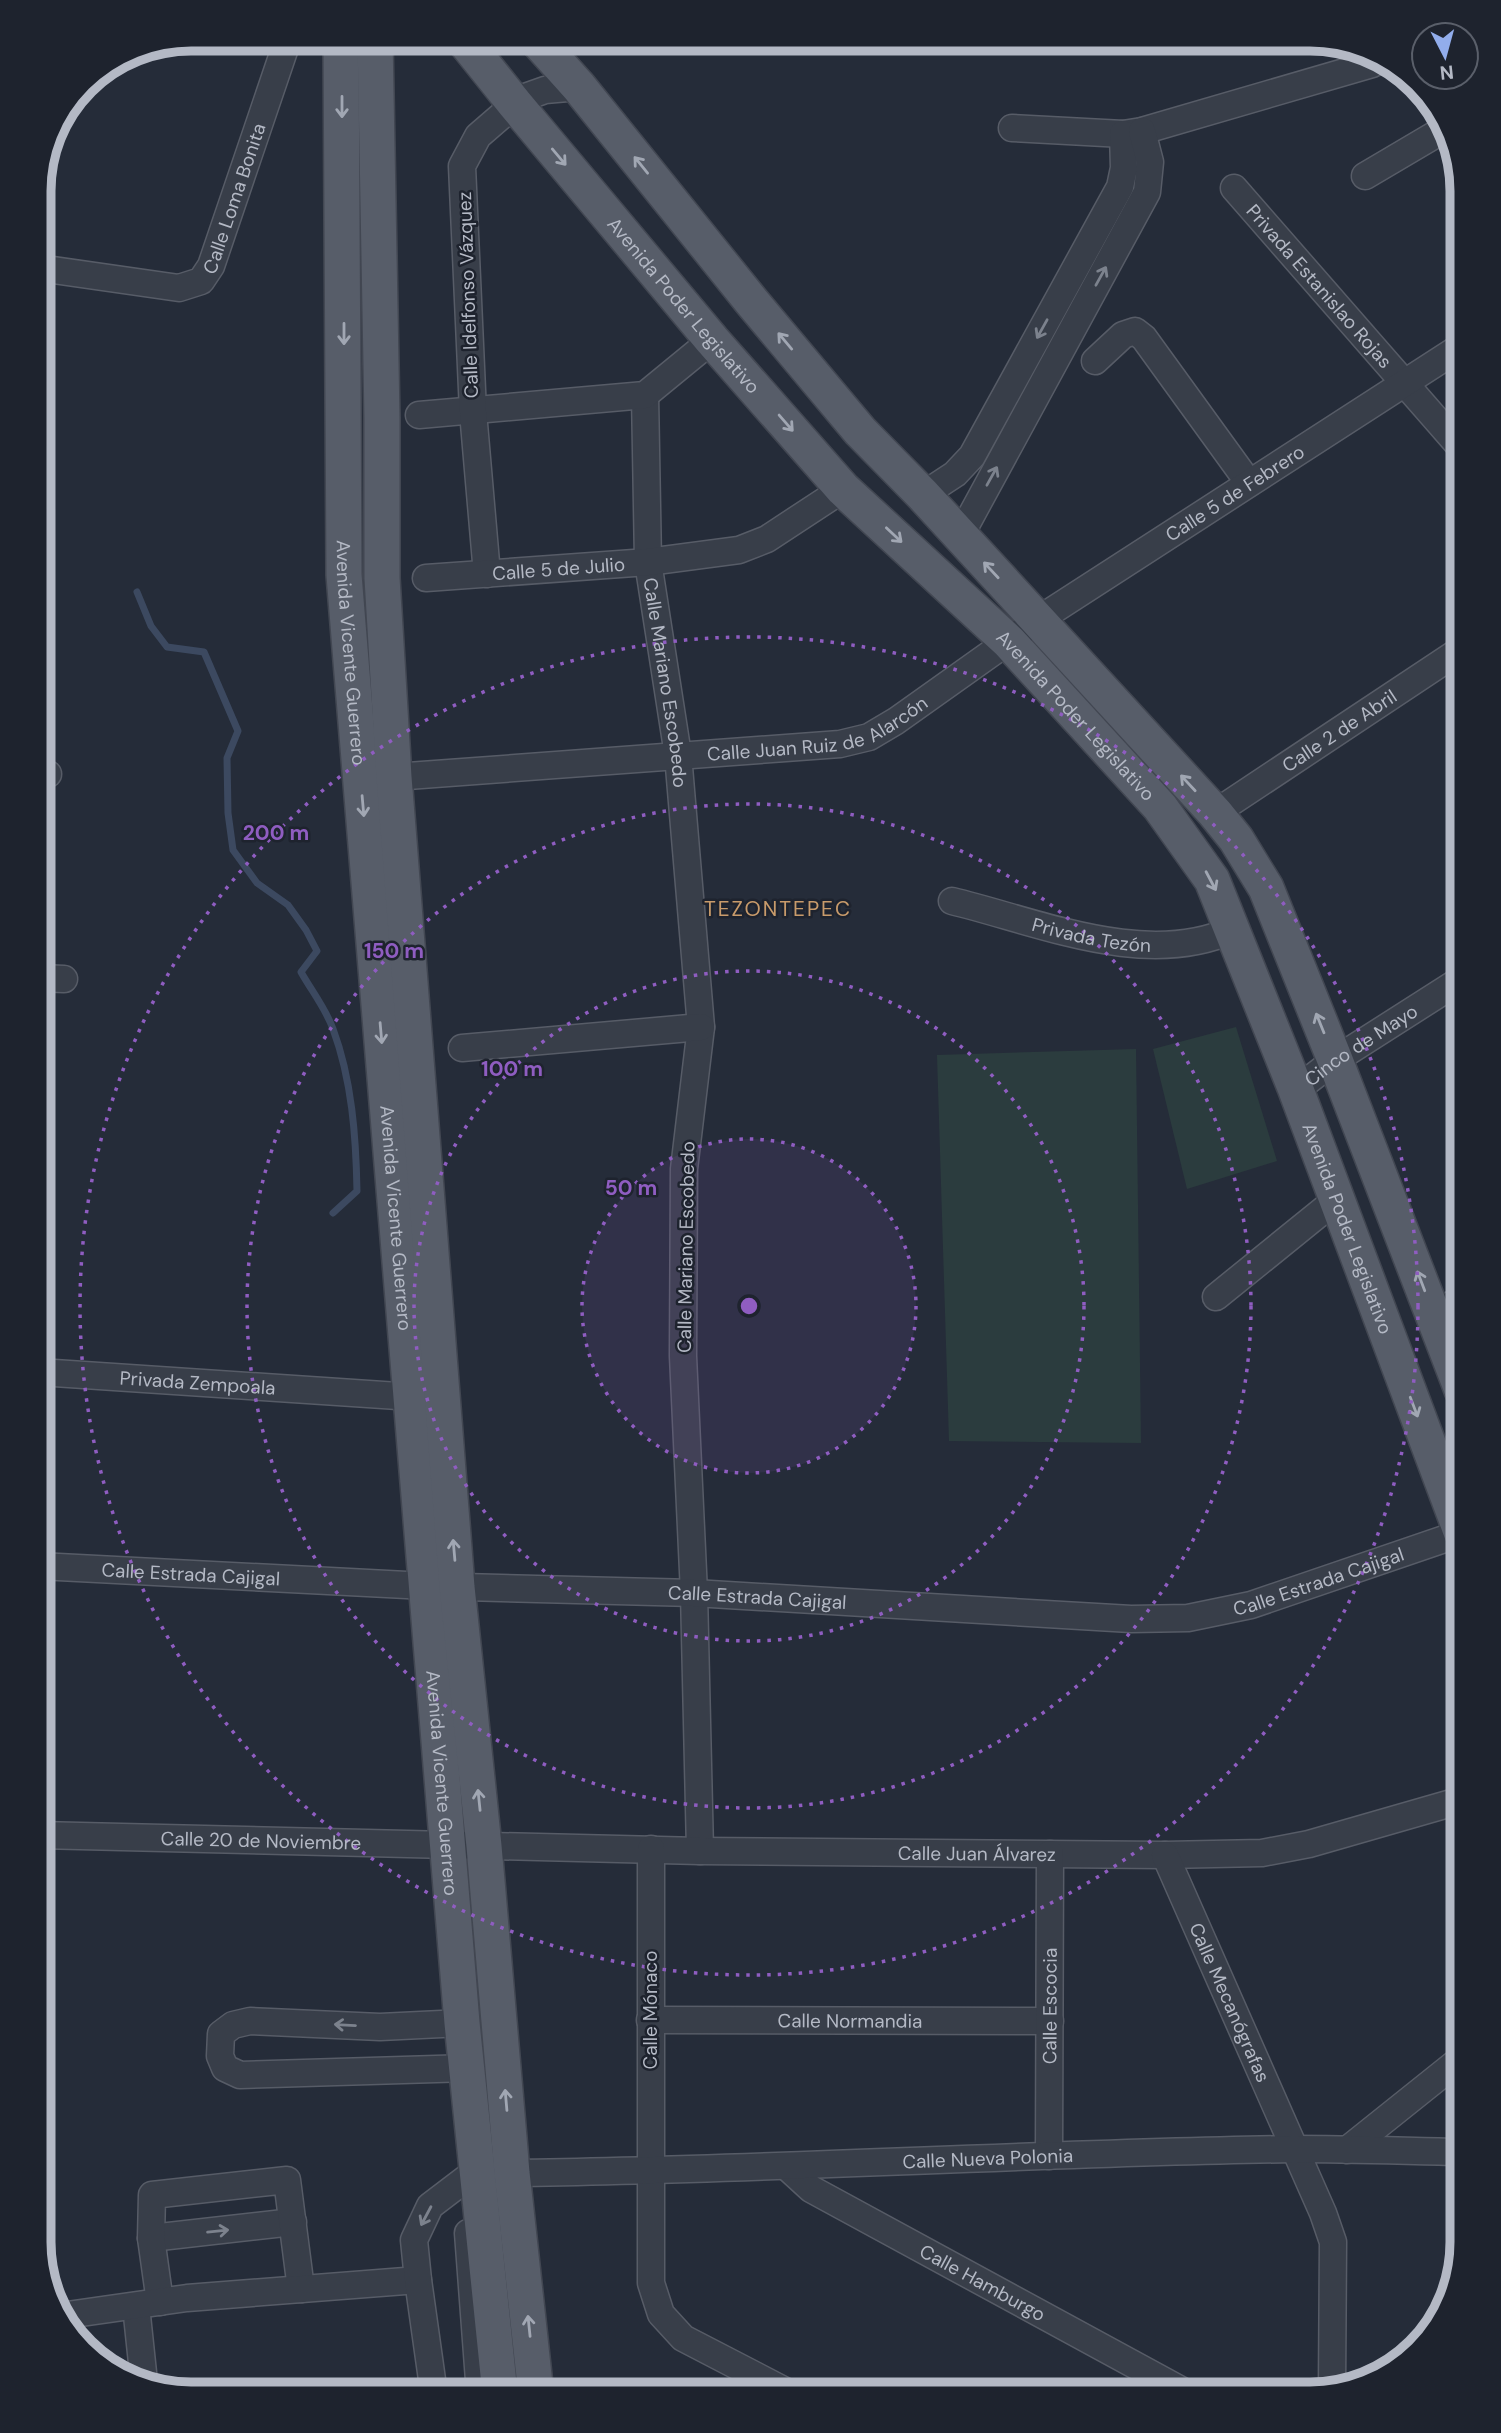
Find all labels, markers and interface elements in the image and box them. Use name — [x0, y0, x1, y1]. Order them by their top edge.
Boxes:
north arrow — [1410, 21, 1480, 91]
text: N — [1439, 59, 1455, 86]
one-way arrow — [335, 95, 349, 118]
street label: Calle Loma Bonita — [197, 120, 271, 279]
one-way arrow — [551, 147, 567, 165]
one-way arrow — [634, 156, 649, 174]
street label: Calle Idelfonso Vázquez — [452, 191, 484, 399]
street label: Privada Estanislao Rojas — [1241, 199, 1398, 373]
street label: Avenida Poder Legislativo — [602, 212, 766, 399]
one-way arrow — [1095, 266, 1108, 287]
one-way arrow — [1035, 318, 1048, 339]
one-way arrow — [337, 323, 351, 346]
one-way arrow — [777, 333, 793, 351]
one-way arrow — [778, 414, 794, 432]
street label: Calle 5 de Febrero — [1161, 439, 1309, 547]
one-way arrow — [985, 466, 999, 486]
one-way arrow — [885, 527, 902, 544]
street label: Avenida Vicente Guerrero — [331, 540, 372, 767]
street label: Calle 5 de Julio — [491, 551, 626, 586]
one-way arrow — [983, 562, 1000, 579]
street label: Calle Mariano Escobedo — [638, 576, 693, 789]
street label: Avenida Poder Legislativo — [991, 624, 1161, 806]
street label: Calle 2 de Abril — [1277, 684, 1401, 778]
street label: Calle Juan Ruiz de Alarcón — [706, 690, 932, 766]
one-way arrow — [1179, 775, 1196, 792]
one-way arrow — [357, 794, 370, 817]
text: 200 m — [243, 819, 309, 847]
one-way arrow — [1204, 870, 1218, 890]
district label: TEZONTEPEC — [704, 895, 852, 923]
street label: Privada Tezón — [1029, 911, 1151, 957]
text: 150 m — [364, 937, 424, 965]
street label: Cinco de Mayo — [1299, 998, 1422, 1092]
one-way arrow — [1313, 1013, 1326, 1034]
one-way arrow — [375, 1021, 388, 1044]
text: 100 m — [481, 1055, 543, 1083]
street label: Avenida Vicente Guerrero — [375, 1104, 418, 1332]
street label: Avenida Poder Legislativo — [1297, 1119, 1399, 1337]
street label: Calle Mariano Escobedo — [672, 1141, 700, 1353]
text: 50 m — [605, 1174, 657, 1202]
one-way arrow — [1413, 1270, 1426, 1292]
centre of rings — [737, 1294, 761, 1318]
street label: Privada Zempoala — [119, 1365, 276, 1400]
one-way arrow — [1409, 1396, 1422, 1418]
one-way arrow — [447, 1539, 460, 1561]
street label: Calle Estrada Cajigal — [1231, 1541, 1407, 1621]
street label: Calle Estrada Cajigal — [101, 1557, 281, 1591]
street label: Calle Estrada Cajigal — [668, 1580, 847, 1615]
street label: Avenida Vicente Guerrero — [421, 1669, 464, 1897]
one-way arrow — [472, 1789, 485, 1812]
street label: Calle 20 de Noviembre — [160, 1825, 361, 1855]
street label: Calle Juan Álvarez — [898, 1840, 1056, 1867]
street label: Calle Mecanógrafas — [1184, 1919, 1276, 2086]
street label: Calle Escocia — [1037, 1948, 1062, 2064]
street label: Calle Mónaco — [638, 1951, 663, 2069]
street label: Calle Normandia — [778, 2008, 922, 2033]
one-way arrow — [334, 2018, 357, 2031]
one-way arrow — [499, 2089, 512, 2112]
street label: Calle Nueva Polonia — [902, 2142, 1074, 2174]
one-way arrow — [419, 2205, 433, 2225]
one-way arrow — [207, 2224, 229, 2237]
street label: Calle Hamburgo — [915, 2238, 1050, 2327]
one-way arrow — [522, 2316, 535, 2338]

